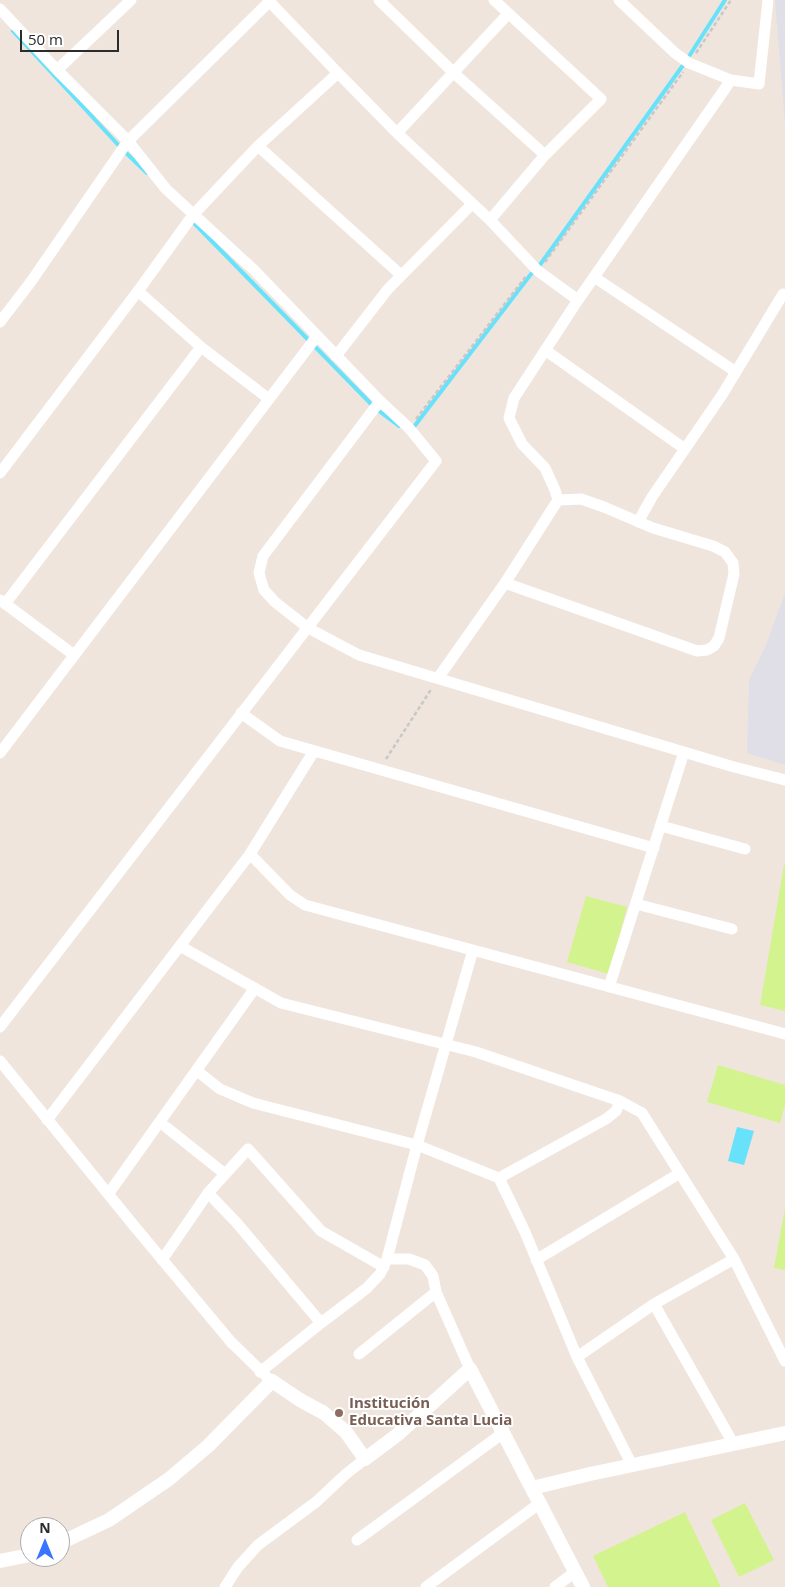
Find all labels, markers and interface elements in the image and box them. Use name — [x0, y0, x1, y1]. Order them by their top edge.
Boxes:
scale bar — [22, 20, 121, 52]
text: 50 m — [28, 29, 63, 49]
place label: Institución Educativa Santa Lucia — [349, 1395, 512, 1430]
marker: Institución Educativa Santa Lucia — [333, 1407, 345, 1419]
north arrow — [20, 1517, 70, 1567]
text: N — [39, 1518, 51, 1537]

